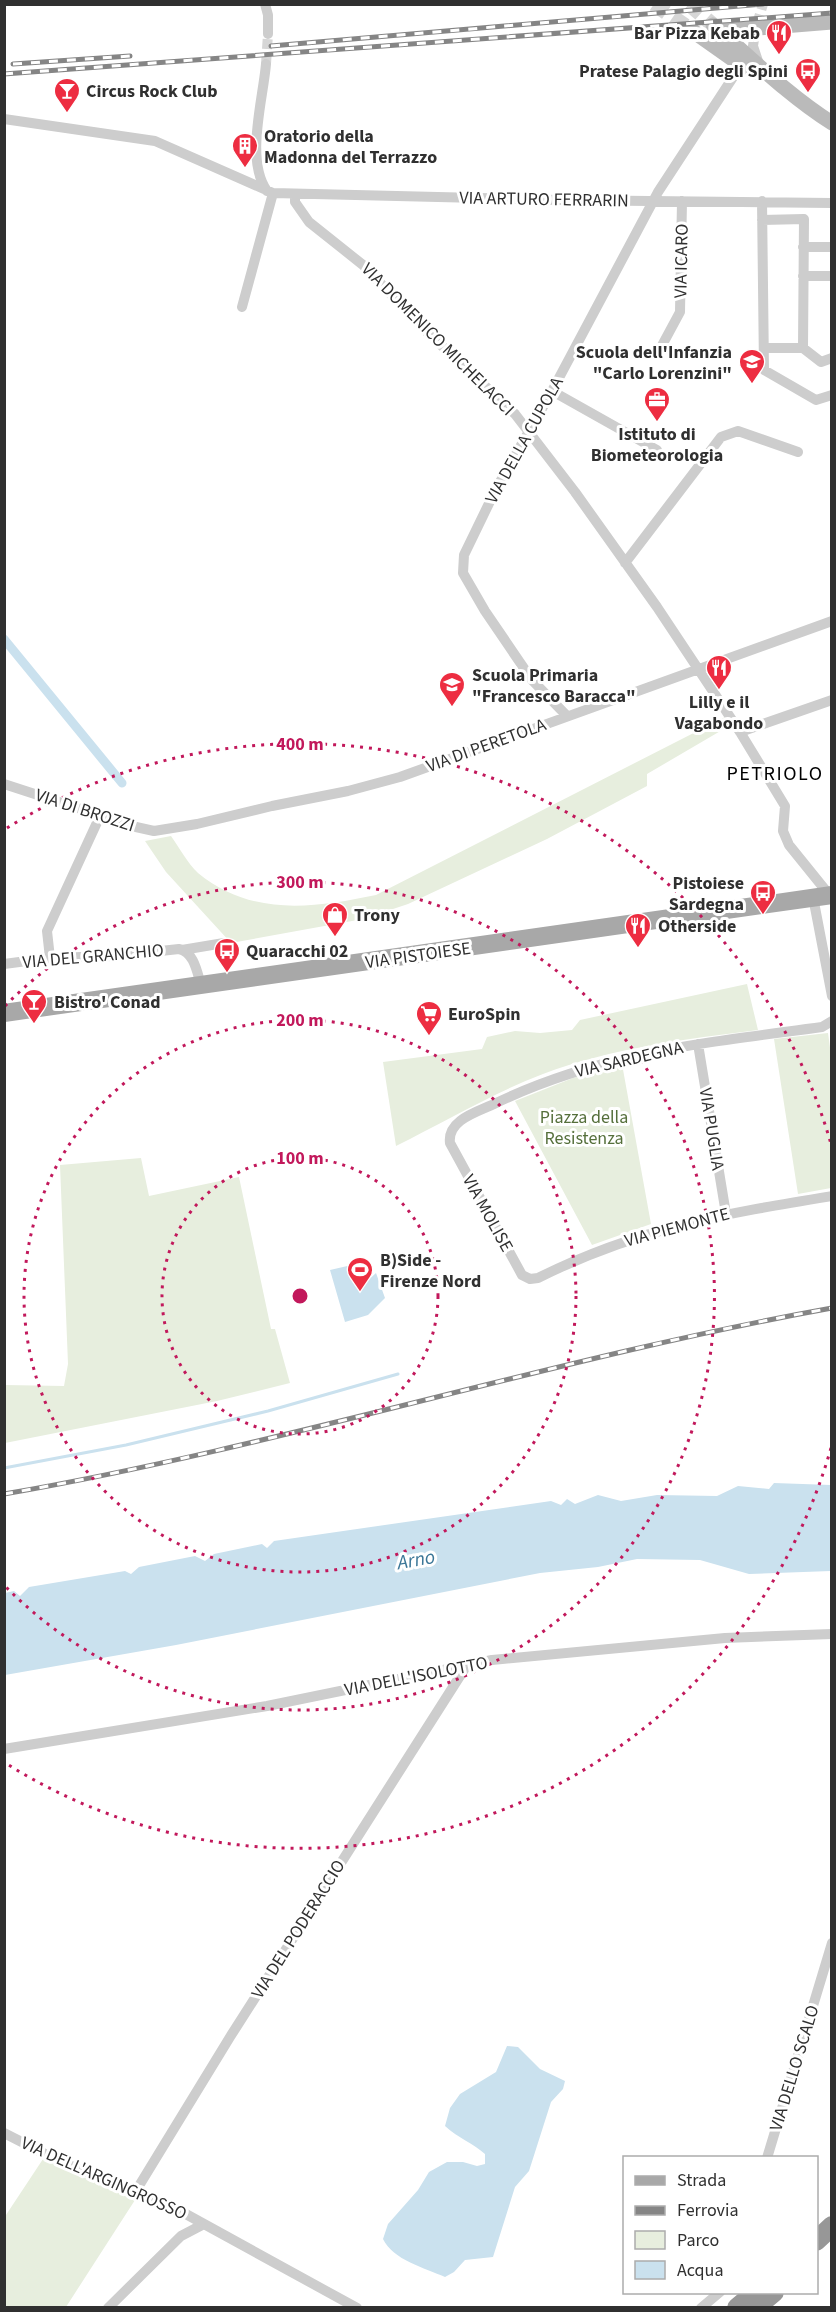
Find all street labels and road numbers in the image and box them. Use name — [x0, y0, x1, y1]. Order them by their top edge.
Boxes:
street label: VIA ARTURO FERRARIN — [459, 186, 629, 213]
street label: VIA ICARO — [668, 224, 695, 298]
street label: VIA DOMENICO MICHELACCI — [356, 257, 520, 421]
street label: VIA DELLA CUPOLA — [479, 372, 570, 508]
street label: VIA DI PERETOLA — [423, 712, 550, 779]
street label: VIA DI BROZZI — [32, 783, 138, 838]
street label: VIA PISTOIESE — [364, 936, 472, 975]
street label: VIA DEL GRANCHIO — [21, 938, 165, 975]
street label: VIA SARDEGNA — [573, 1035, 686, 1084]
street label: VIA PUGLIA — [693, 1086, 730, 1173]
street label: VIA MOLISE — [456, 1170, 519, 1256]
street label: VIA PIEMONTE — [622, 1201, 732, 1253]
street label: VIA DELL'ISOLOTTO — [342, 1650, 490, 1703]
street label: VIA DEL PODERACCIO — [246, 1855, 351, 2004]
street label: VIA DELLO SCALO — [763, 2002, 826, 2134]
street label: VIA DELL'ARGINGROSSO — [17, 2131, 191, 2226]

